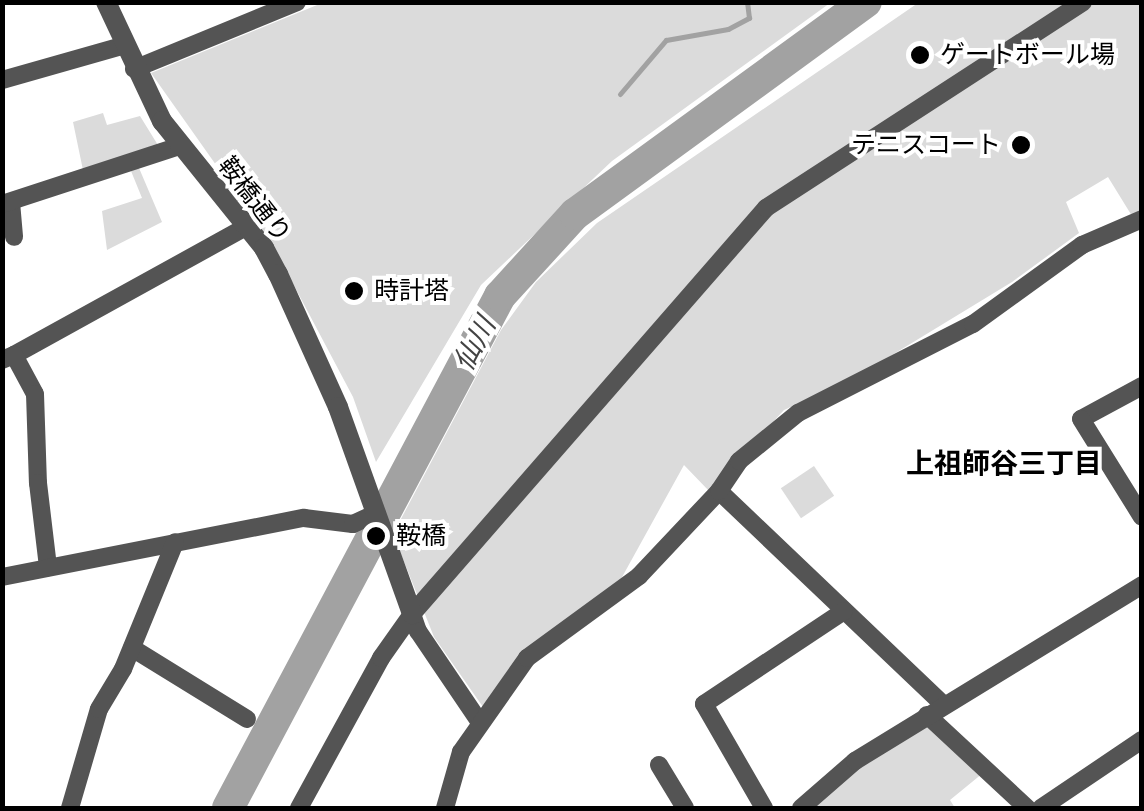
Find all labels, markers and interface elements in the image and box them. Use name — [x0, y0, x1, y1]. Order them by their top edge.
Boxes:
place label: ゲートボール場 — [940, 40, 1115, 70]
marker: ゲートボール場 — [909, 44, 931, 66]
place label: テニスコート — [851, 130, 1001, 160]
marker: テニスコート — [1010, 134, 1032, 156]
street label: 鞍橋通り — [211, 151, 297, 249]
place label: 時計塔 — [374, 276, 449, 306]
marker: 時計塔 — [343, 280, 365, 302]
water label: 仙川 — [447, 311, 503, 377]
district label: 上祖師谷三丁目 — [906, 447, 1102, 481]
place label: 鞍橋 — [396, 521, 446, 551]
marker: 鞍橋 — [365, 525, 387, 547]

